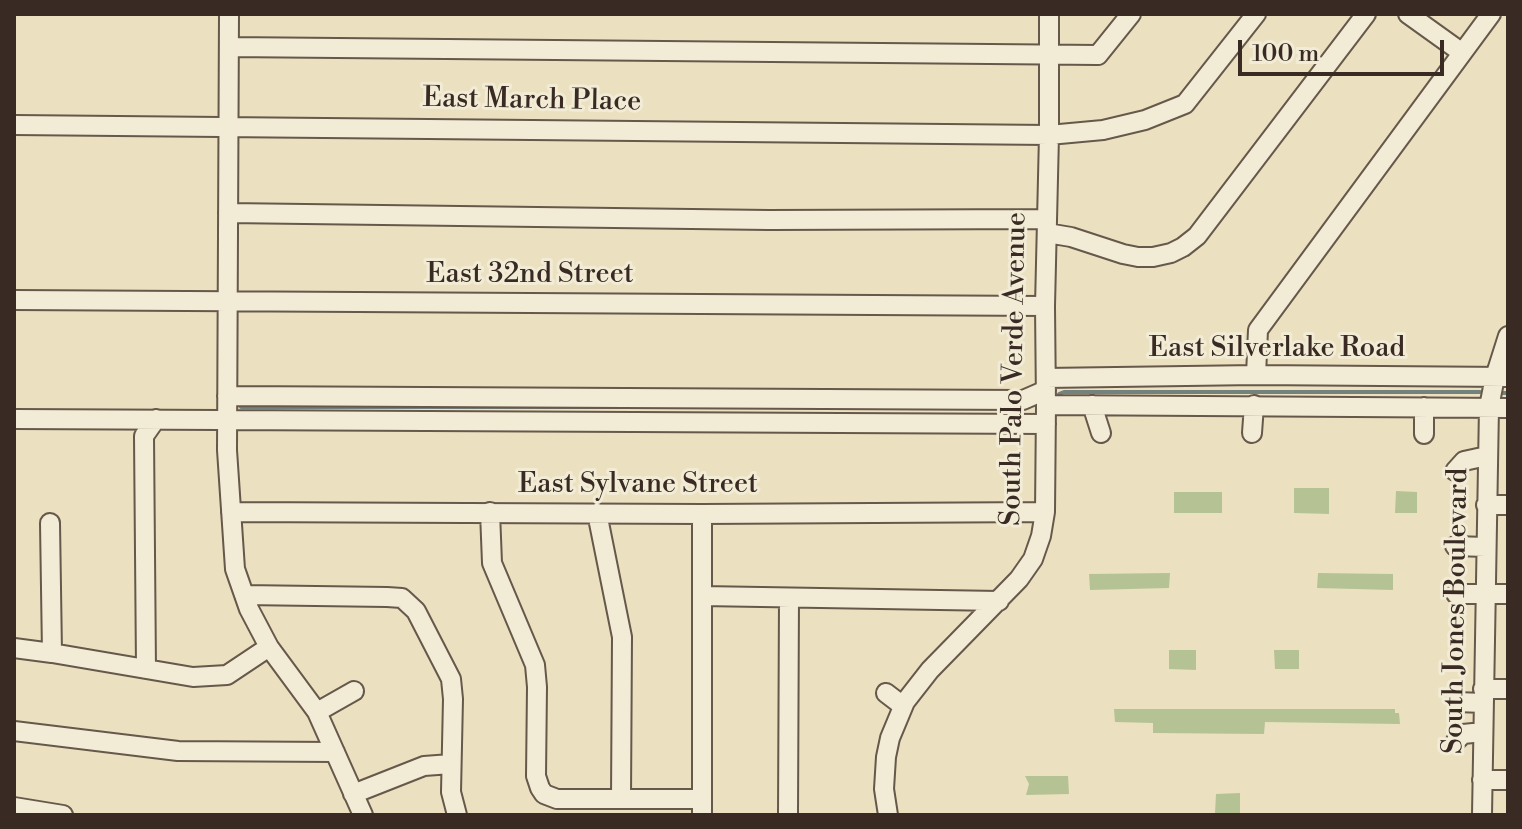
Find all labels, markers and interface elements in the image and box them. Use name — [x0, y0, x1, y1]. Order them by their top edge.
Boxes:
scale bar — [1242, 24, 1448, 74]
text: 100 m — [1252, 39, 1319, 69]
street label: East March Place — [422, 82, 642, 120]
street label: South Palo Verde Avenue — [995, 212, 1035, 526]
street label: East 32nd Street — [426, 258, 634, 292]
street label: East Silverlake Road — [1149, 332, 1405, 366]
street label: South Jones Boulevard — [1438, 467, 1476, 755]
street label: East Sylvane Street — [518, 468, 758, 502]

